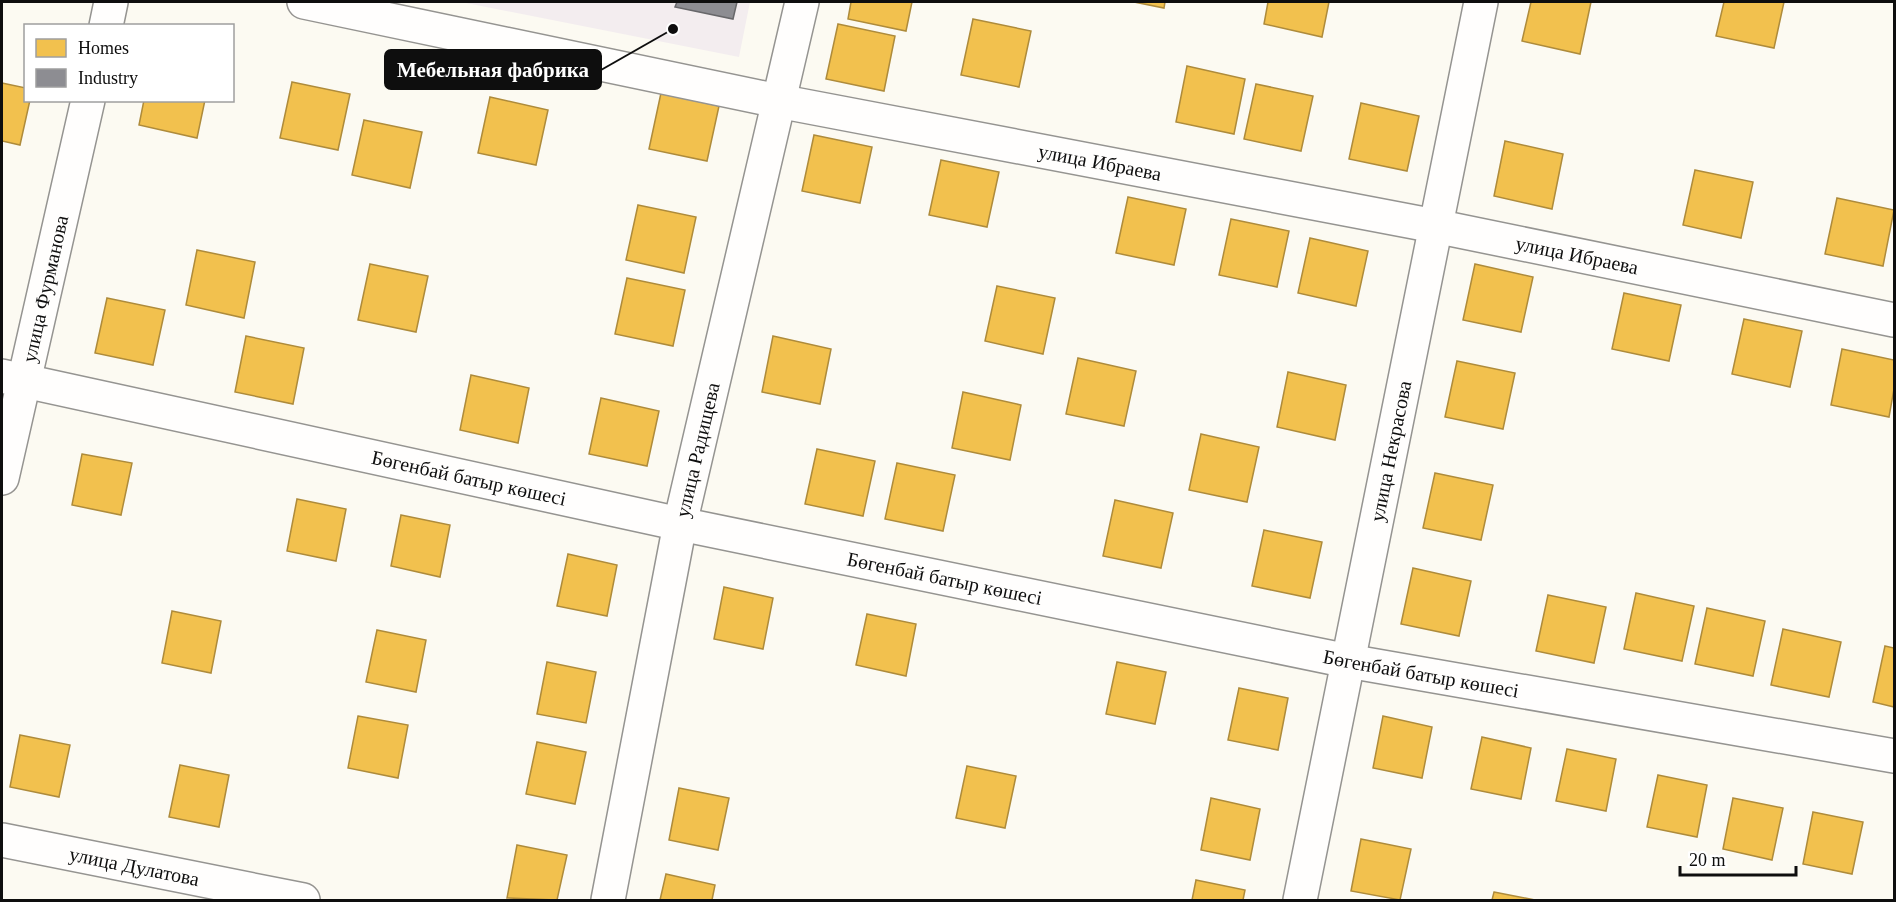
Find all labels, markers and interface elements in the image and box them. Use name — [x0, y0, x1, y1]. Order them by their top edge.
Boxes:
legend — [24, 24, 234, 102]
text: Homes — [78, 38, 129, 58]
callout: Мебельная фабрика — [385, 50, 601, 89]
text: Мебельная фабрика — [397, 58, 590, 82]
text: Industry — [78, 68, 138, 88]
street label: улица Ибраева — [1036, 140, 1164, 185]
street label: улица Фурманова — [18, 213, 72, 365]
street label: улица Ибраева — [1513, 232, 1641, 278]
street label: улица Некрасова — [1366, 378, 1415, 524]
street label: улица Радищева — [671, 380, 724, 520]
street label: Бөгенбай батыр көшесі — [370, 446, 569, 510]
street label: Бөгенбай батыр көшесі — [845, 548, 1044, 609]
street label: Бөгенбай батыр көшесі — [1321, 645, 1521, 702]
scale bar — [1680, 839, 1796, 877]
street label: улица Дулатова — [67, 843, 201, 890]
text: 20 m — [1689, 850, 1726, 870]

